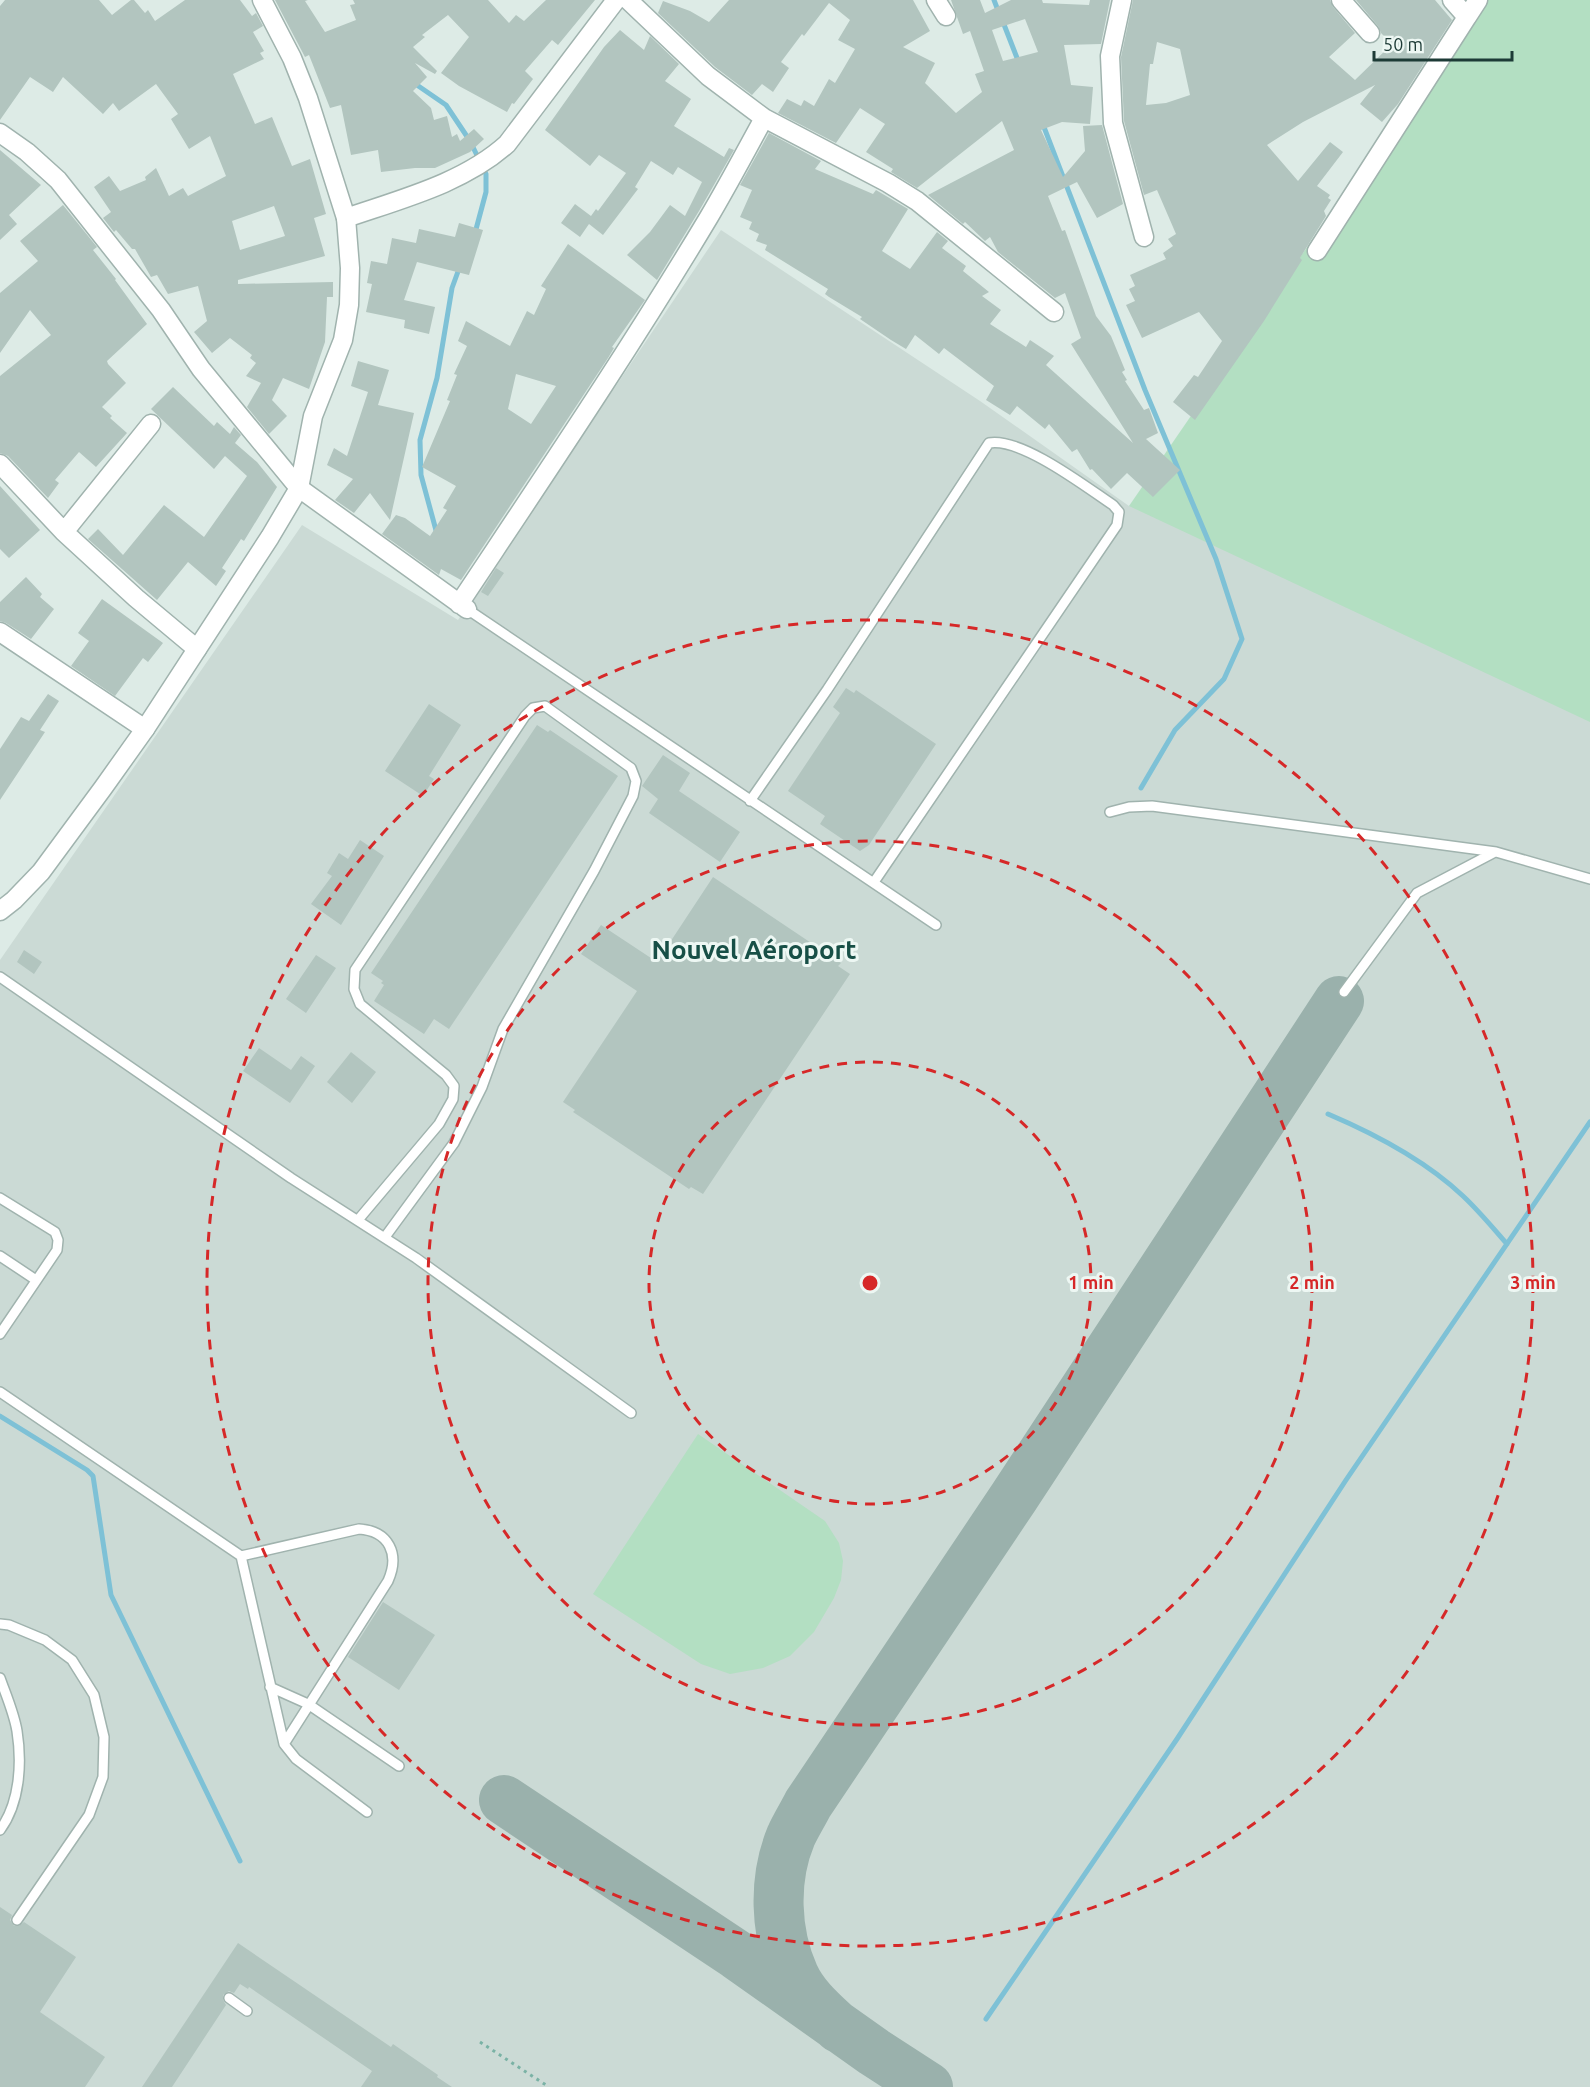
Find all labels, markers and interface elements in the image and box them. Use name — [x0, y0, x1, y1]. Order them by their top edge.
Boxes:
scale bar — [1374, 24, 1512, 62]
text: 50 m — [1383, 34, 1423, 54]
district label: Nouvel Aéroport — [652, 935, 856, 964]
text: 1 min — [1068, 1272, 1114, 1292]
text: 2 min — [1289, 1272, 1335, 1292]
text: 3 min — [1510, 1272, 1556, 1292]
centre of rings — [860, 1273, 880, 1293]

